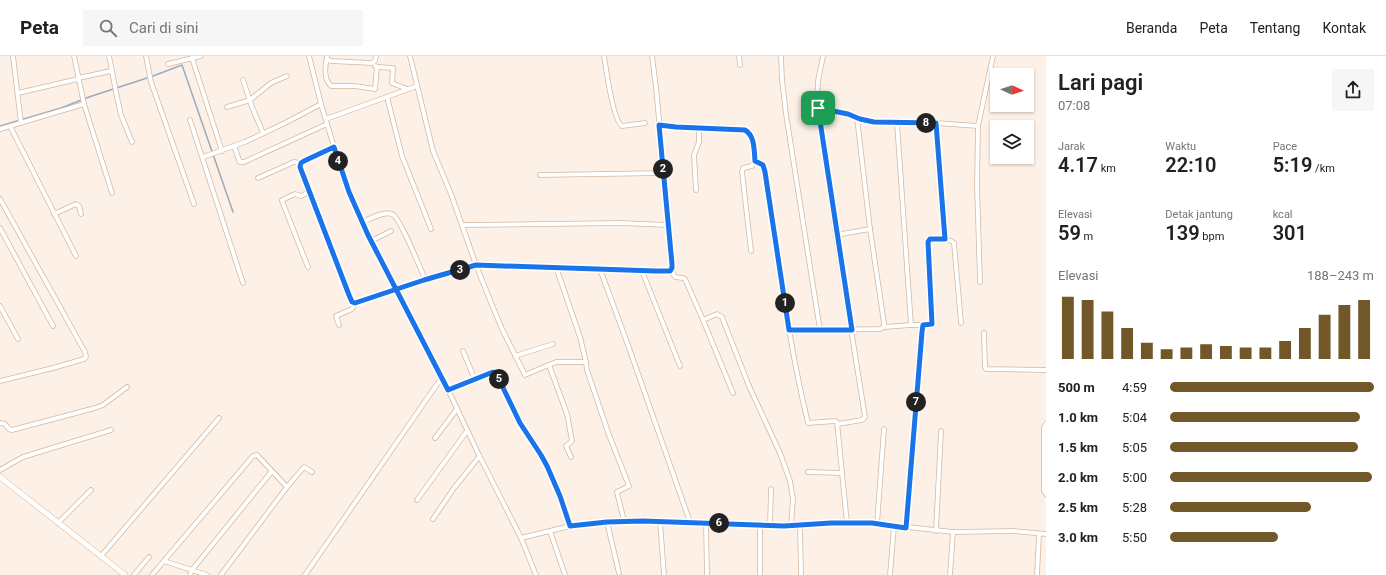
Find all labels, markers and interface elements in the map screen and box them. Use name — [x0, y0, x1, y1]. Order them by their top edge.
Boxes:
search box — [83, 10, 363, 46]
text: Peta — [20, 16, 59, 39]
icon: search — [97, 17, 119, 39]
text: Cari di sini — [129, 19, 199, 37]
text: Beranda — [1126, 20, 1177, 36]
text: Peta — [1199, 20, 1228, 36]
text: Tentang — [1250, 20, 1300, 36]
text: Kontak — [1322, 20, 1366, 36]
north arrow — [990, 68, 1034, 112]
map controls — [990, 68, 1034, 164]
button: share — [1332, 69, 1374, 111]
text: Lari pagi — [1058, 70, 1143, 95]
pin — [801, 91, 835, 125]
icon: arrive — [807, 97, 829, 119]
text: 07:08 — [1058, 98, 1090, 113]
pin: 8 — [916, 113, 936, 133]
text: 8 — [923, 116, 929, 129]
button: layers — [990, 120, 1034, 164]
text: Jarak — [1058, 140, 1085, 153]
text: Waktu — [1165, 140, 1196, 153]
text: Pace — [1273, 140, 1297, 153]
pin: 4 — [328, 151, 348, 171]
text: 4.17 — [1058, 153, 1098, 177]
text: 22:10 — [1165, 153, 1216, 177]
text: 5:19 — [1273, 153, 1312, 177]
text: 4 — [335, 154, 341, 167]
pin: 2 — [653, 159, 673, 179]
text: 2 — [660, 162, 666, 175]
text: km — [1098, 162, 1116, 175]
text: /km — [1312, 162, 1335, 175]
text: Elevasi — [1058, 208, 1092, 221]
text: Detak jantung — [1165, 208, 1233, 221]
text: kcal — [1273, 208, 1293, 221]
text: 59 — [1058, 221, 1081, 245]
text: 139 — [1165, 221, 1200, 245]
text: 301 — [1273, 221, 1307, 245]
text: m — [1081, 230, 1093, 243]
text: bpm — [1200, 230, 1224, 243]
pin: 3 — [450, 260, 470, 280]
text: 3 — [457, 263, 463, 276]
text: Elevasi — [1058, 268, 1099, 283]
text: 188–243 m — [1307, 268, 1374, 283]
pin: 1 — [775, 293, 795, 313]
text: 1 — [782, 296, 788, 309]
pin: 5 — [489, 369, 509, 389]
text: 5 — [496, 372, 502, 385]
text: 500 m — [1058, 380, 1095, 395]
text: 4:59 — [1122, 380, 1147, 395]
pin: 7 — [906, 392, 926, 412]
text: 7 — [913, 395, 919, 408]
text: 1.0 km — [1058, 410, 1098, 425]
text: 5:04 — [1122, 410, 1147, 425]
text: 1.5 km — [1058, 440, 1098, 455]
text: 5:05 — [1122, 440, 1147, 455]
text: 2.0 km — [1058, 470, 1098, 485]
text: 5:00 — [1122, 470, 1147, 485]
text: 2.5 km — [1058, 500, 1098, 515]
text: 5:28 — [1122, 500, 1147, 515]
pin: 6 — [709, 513, 729, 533]
text: 6 — [716, 516, 722, 529]
text: 3.0 km — [1058, 530, 1098, 545]
text: 5:50 — [1122, 530, 1147, 545]

